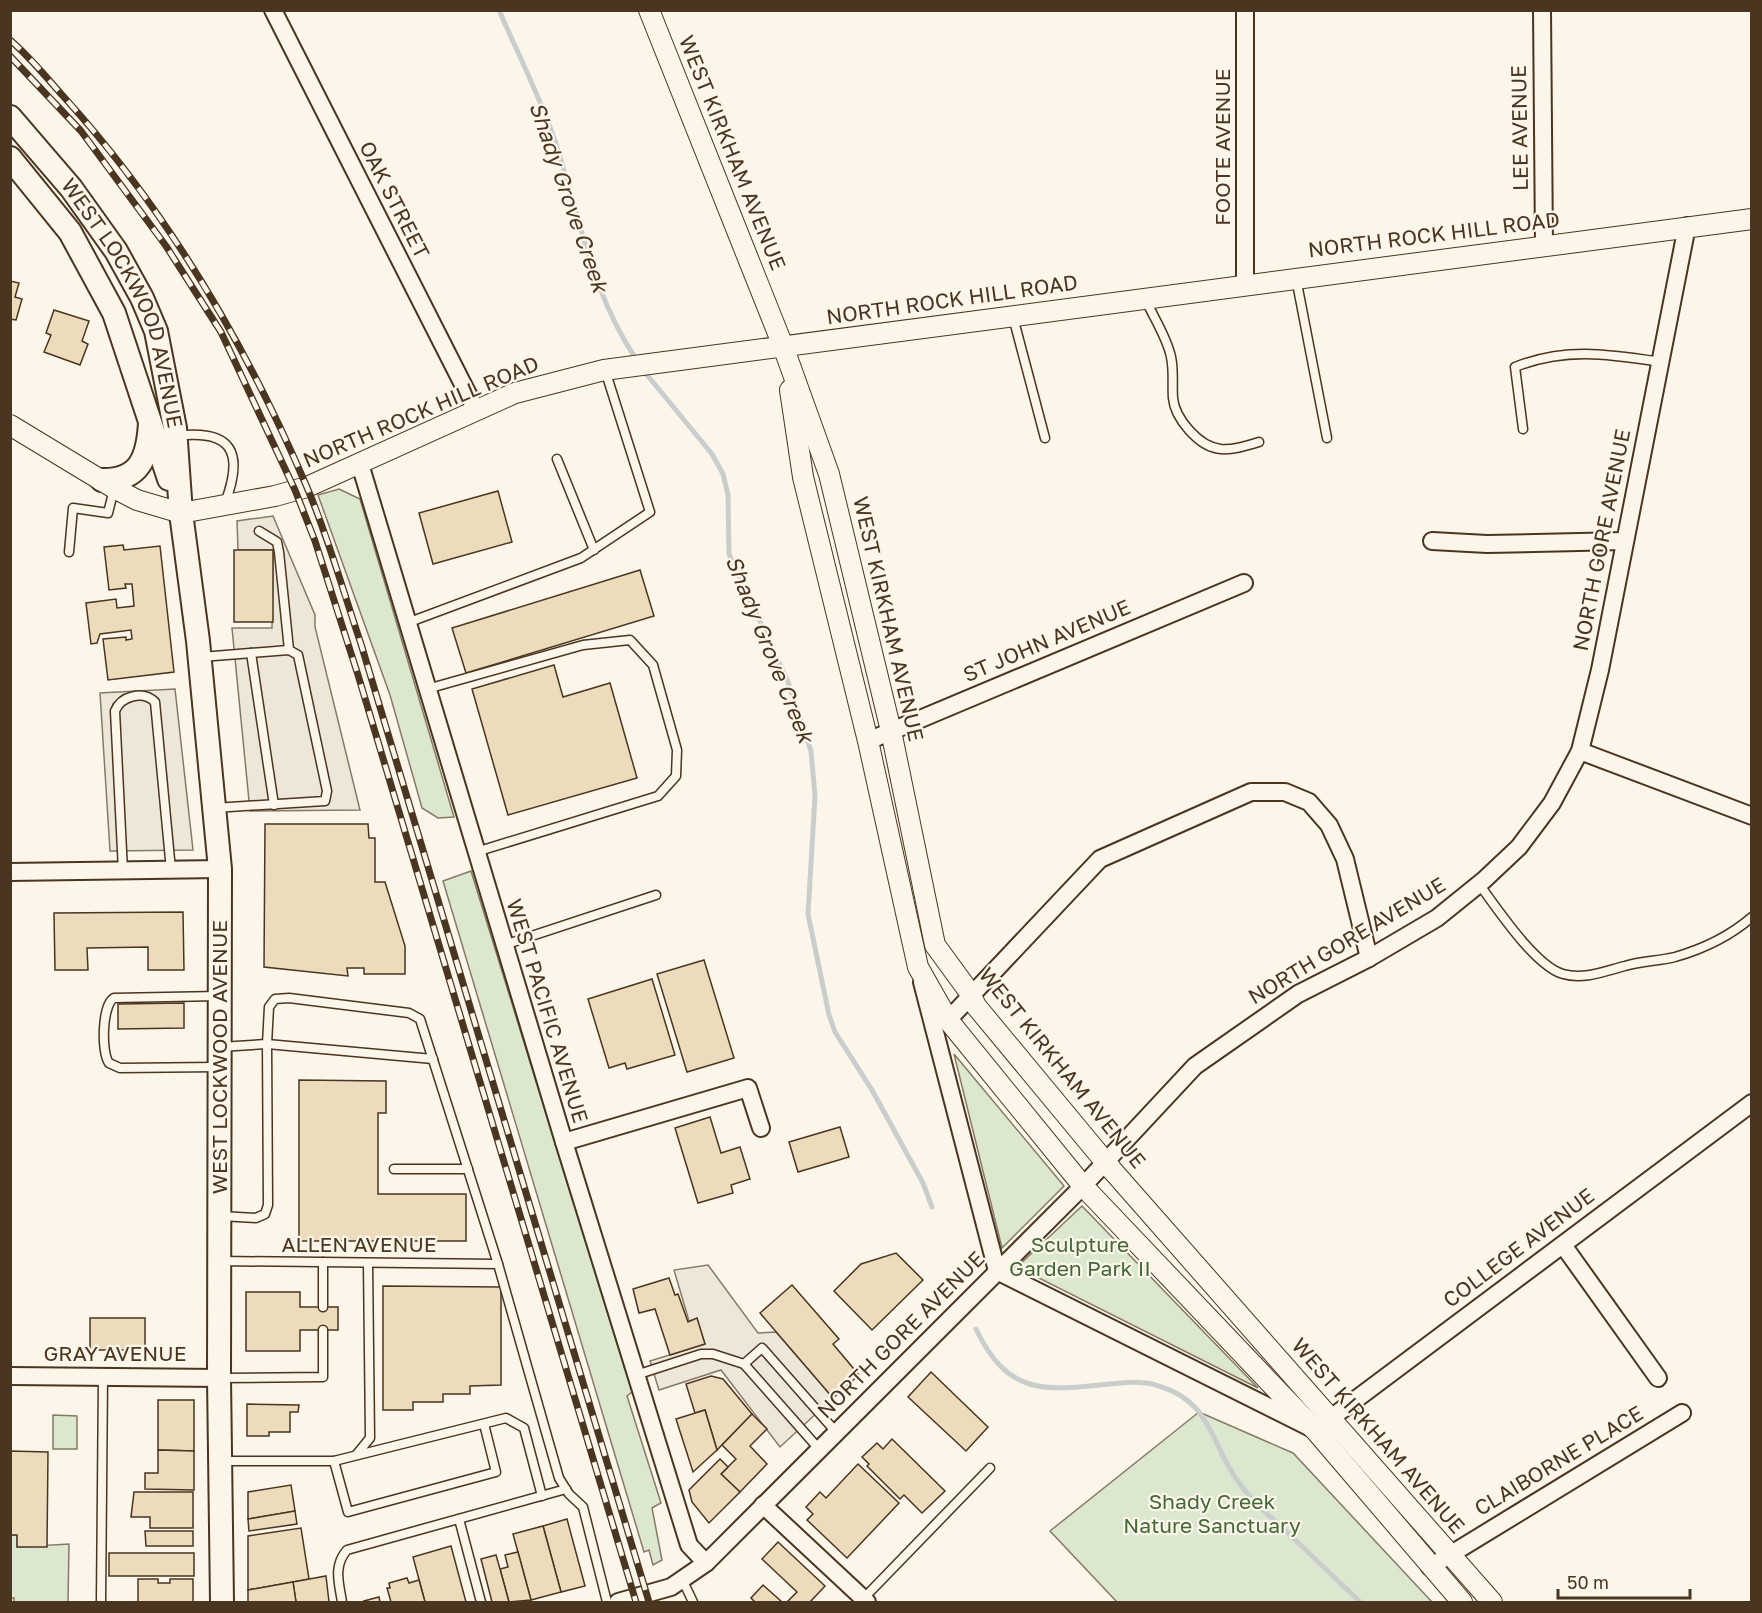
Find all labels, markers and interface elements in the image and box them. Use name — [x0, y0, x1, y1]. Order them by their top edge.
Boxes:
street label: WEST KIRKHAM AVENUE — [674, 31, 792, 274]
street label: LEE AVENUE — [1505, 65, 1533, 191]
street label: FOOTE AVENUE — [1209, 68, 1235, 226]
water label: Shady Grove Creek — [524, 98, 616, 298]
street label: OAK STREET — [354, 136, 436, 263]
street label: WEST LOCKWOOD AVENUE — [56, 173, 189, 430]
street label: NORTH ROCK HILL ROAD — [1306, 206, 1561, 262]
street label: NORTH ROCK HILL ROAD — [825, 268, 1079, 330]
street label: NORTH ROCK HILL ROAD — [299, 350, 542, 473]
street label: NORTH GORE AVENUE — [1567, 427, 1635, 653]
street label: WEST KIRKHAM AVENUE — [848, 494, 930, 744]
water label: Shady Grove Creek — [721, 551, 821, 749]
street label: ST JOHN AVENUE — [959, 593, 1134, 687]
street label: NORTH GORE AVENUE — [1243, 871, 1450, 1009]
street label: WEST PACIFIC AVENUE — [501, 896, 594, 1126]
street label: WEST LOCKWOOD AVENUE — [206, 920, 232, 1194]
street label: WEST KIRKHAM AVENUE — [974, 962, 1152, 1173]
street label: COLLEGE AVENUE — [1438, 1182, 1599, 1312]
street label: ALLEN AVENUE — [281, 1231, 437, 1257]
park label: Sculpture Garden Park II — [1009, 1231, 1151, 1281]
street label: NORTH GORE AVENUE — [811, 1245, 989, 1423]
street label: WEST KIRKHAM AVENUE — [1287, 1332, 1471, 1539]
street label: GRAY AVENUE — [44, 1340, 186, 1366]
street label: CLAIBORNE PLACE — [1469, 1399, 1648, 1521]
park label: Shady Creek Nature Sanctuary — [1123, 1488, 1301, 1538]
scale bar — [1558, 1562, 1690, 1600]
text: 50 m — [1567, 1571, 1609, 1593]

